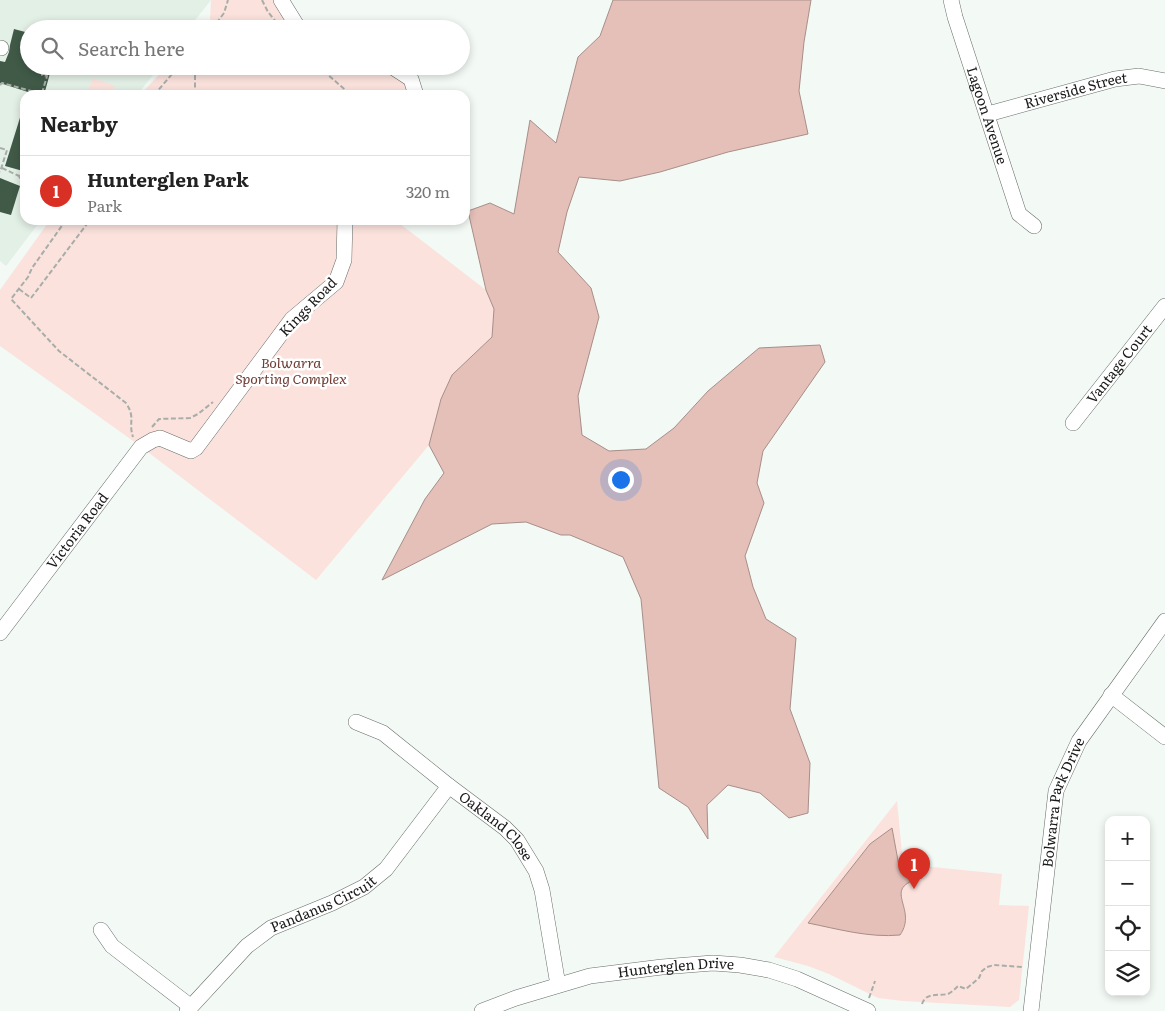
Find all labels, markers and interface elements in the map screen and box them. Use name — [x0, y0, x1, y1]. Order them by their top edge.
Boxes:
search box — [20, 20, 470, 75]
icon: search — [38, 34, 66, 62]
text: Search here — [78, 34, 185, 62]
street label: Lagoon Avenue — [963, 64, 1013, 167]
street label: Riverside Street — [1022, 67, 1129, 113]
text: Nearby — [40, 107, 118, 138]
text: Hunterglen Park — [87, 165, 249, 193]
text: 1 — [53, 179, 59, 203]
text: 320 m — [406, 179, 450, 203]
text: Park — [87, 193, 122, 217]
street label: Kings Road — [274, 272, 341, 340]
street label: Vantage Court — [1081, 319, 1156, 407]
park label: Bolwarra Sporting Complex — [235, 352, 347, 388]
your location — [608, 467, 634, 493]
street label: Victoria Road — [41, 488, 112, 573]
street label: Bolwarra Park Drive — [1036, 734, 1088, 868]
street label: Oakland Close — [455, 786, 538, 864]
map controls — [1105, 816, 1150, 996]
button: + — [1105, 816, 1150, 861]
pin: 1 — [898, 848, 930, 889]
button: − — [1105, 861, 1150, 906]
street label: Pandanus Circuit — [267, 870, 380, 936]
button: locate — [1105, 906, 1150, 951]
button: layers — [1105, 951, 1150, 996]
street label: Hunterglen Drive — [616, 952, 735, 981]

